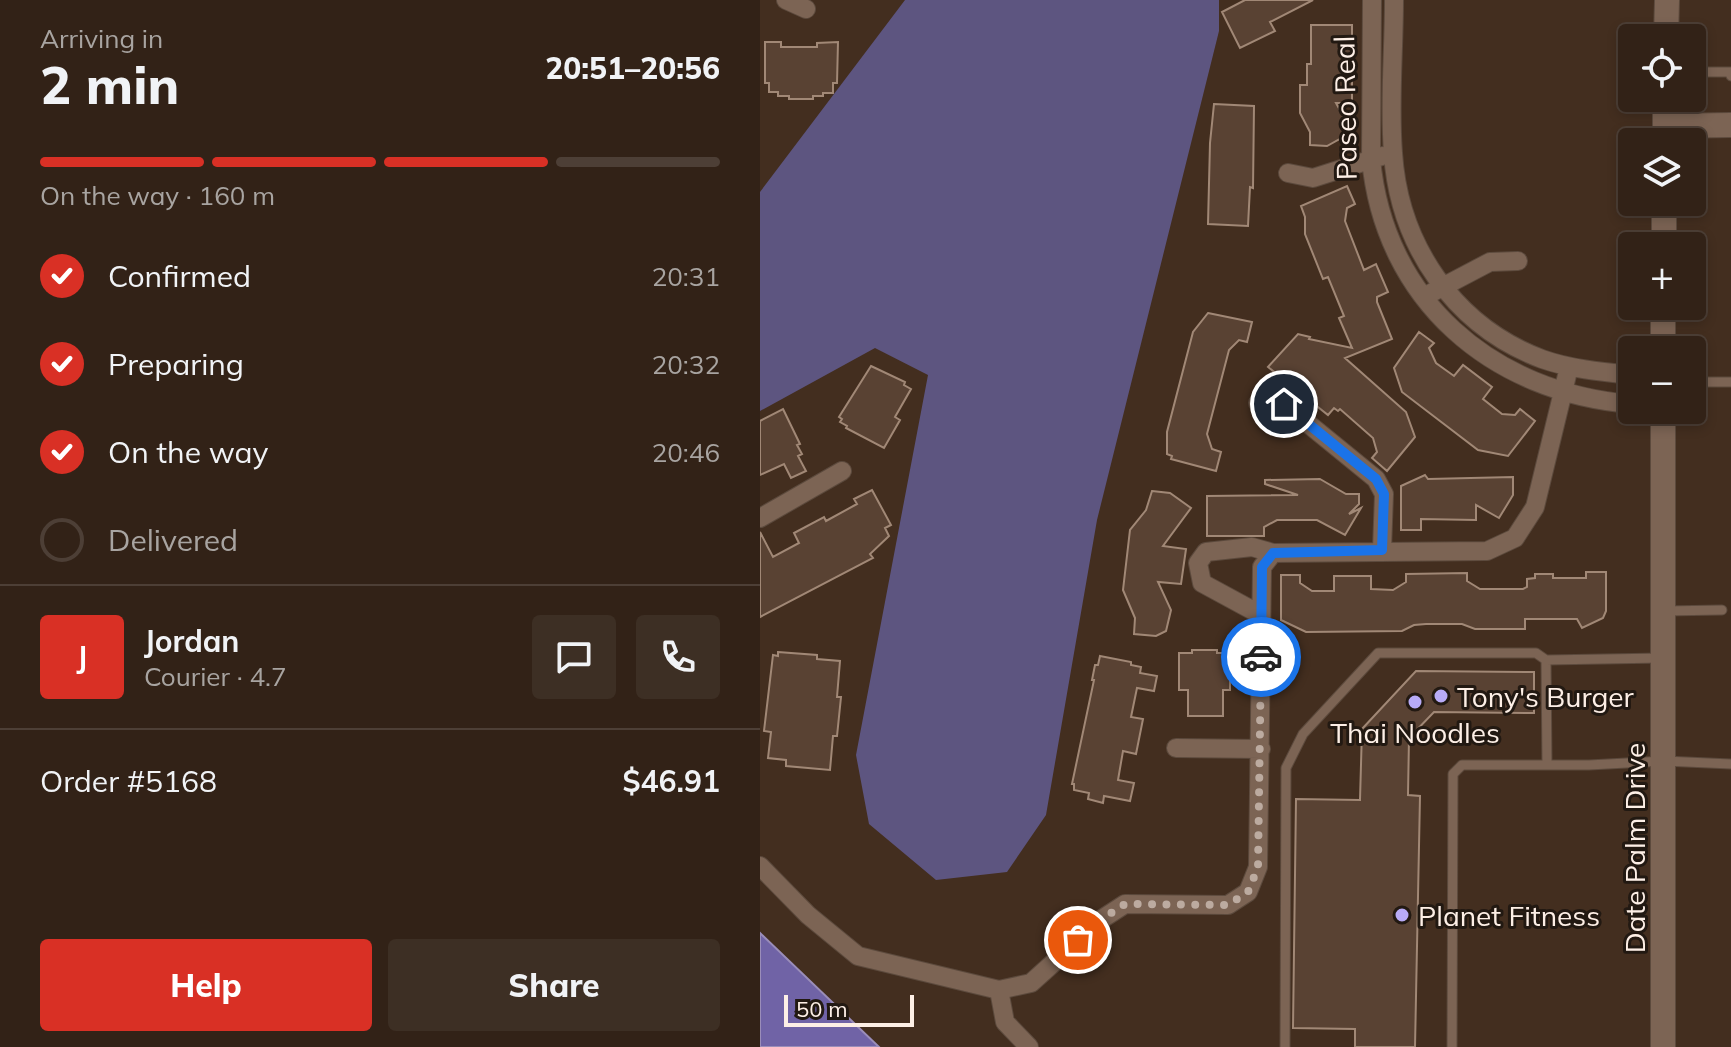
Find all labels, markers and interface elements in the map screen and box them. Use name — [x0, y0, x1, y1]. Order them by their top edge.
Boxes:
text: Arriving in — [40, 22, 163, 55]
map controls — [1618, 24, 1706, 424]
button: locate — [1618, 24, 1706, 112]
street label: Paseo Real — [1326, 35, 1364, 181]
text: 20:51–20:56 — [545, 49, 720, 87]
text: 2 min — [40, 52, 179, 117]
button: layers — [1618, 128, 1706, 216]
text: On the way · 160 m — [40, 179, 275, 212]
button: + — [1618, 232, 1706, 320]
icon: check — [40, 254, 84, 298]
text: Confirmed — [108, 257, 251, 295]
text: 20:31 — [652, 260, 720, 293]
button: − — [1618, 336, 1706, 424]
icon: check — [40, 342, 84, 386]
text: Preparing — [108, 345, 244, 383]
text: 20:32 — [652, 348, 720, 381]
pin — [1250, 370, 1318, 438]
icon: home — [1262, 382, 1306, 426]
icon: check — [40, 430, 84, 474]
text: On the way — [108, 433, 268, 471]
text: 20:46 — [652, 436, 720, 469]
text: Delivered — [108, 521, 238, 559]
button: chat — [532, 615, 616, 699]
button: phone — [636, 615, 720, 699]
courier — [1221, 617, 1301, 697]
text: Jordan — [144, 622, 239, 660]
icon: car — [1239, 635, 1283, 679]
text: J — [77, 638, 87, 676]
text: Courier · 4.7 — [144, 660, 287, 693]
place label: Tony's Burger — [1457, 679, 1635, 714]
marker: Tony's Burger — [1432, 687, 1450, 705]
marker: Thai Noodles — [1406, 693, 1424, 711]
place label: Thai Noodles — [1330, 715, 1500, 750]
street label: Date Palm Drive — [1617, 743, 1652, 953]
text: Order #5168 — [40, 762, 217, 800]
text: $46.91 — [623, 762, 720, 800]
place label: Planet Fitness — [1418, 898, 1600, 933]
pin — [1044, 906, 1112, 974]
marker: Planet Fitness — [1393, 906, 1411, 924]
icon: bag — [1056, 918, 1100, 962]
button: Help — [40, 939, 372, 1031]
button: Share — [388, 939, 720, 1031]
scale bar — [784, 991, 914, 1027]
text: 50 m — [796, 995, 847, 1023]

